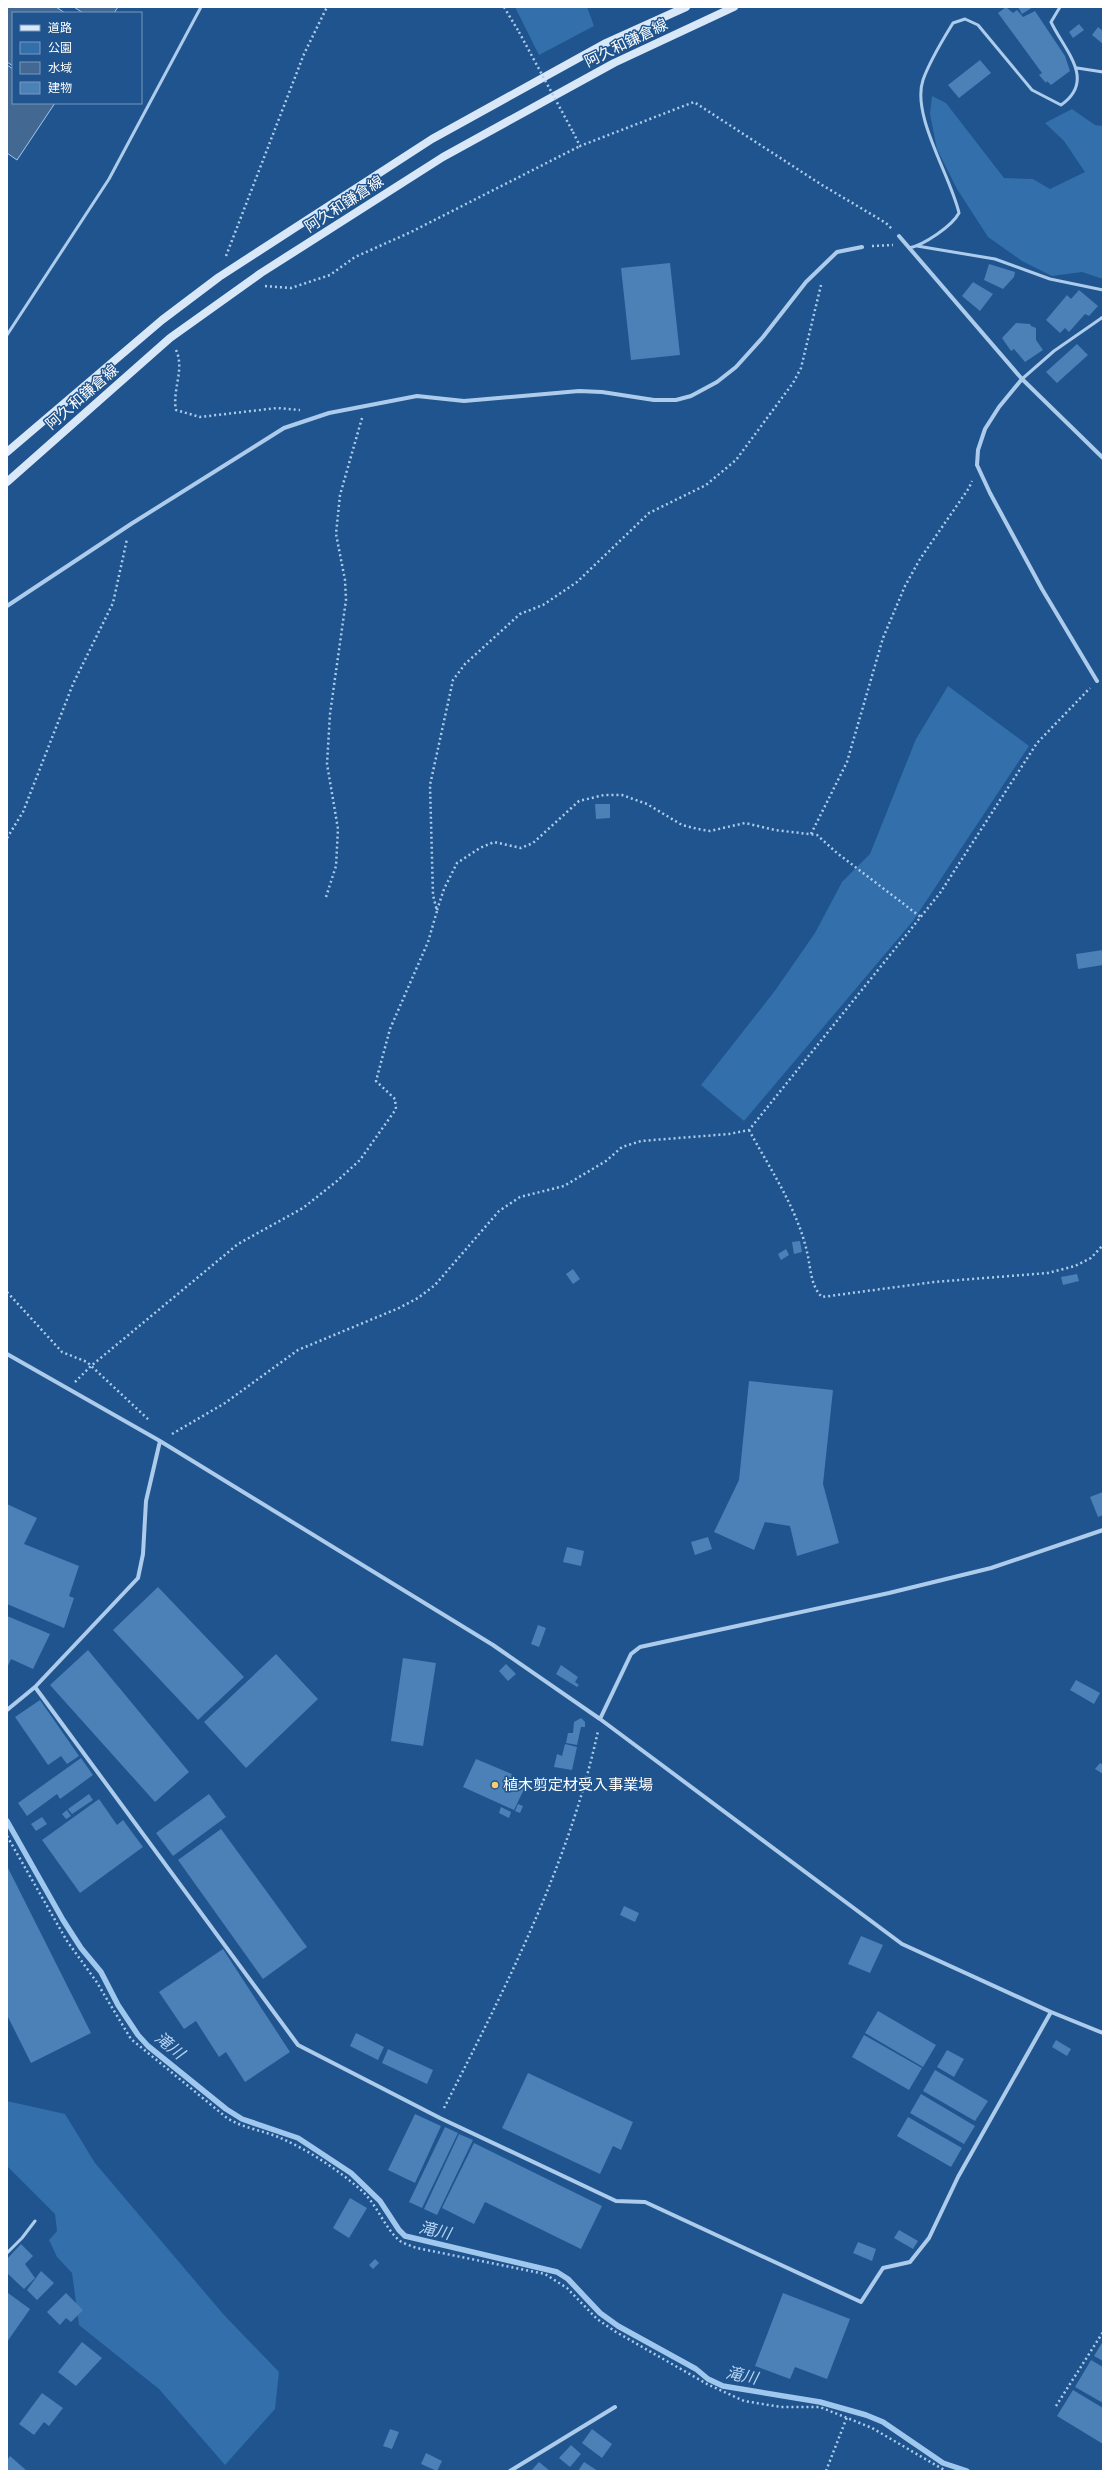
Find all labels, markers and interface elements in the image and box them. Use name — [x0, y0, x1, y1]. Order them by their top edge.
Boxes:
legend — [12, 12, 142, 104]
street label: 阿久和鎌倉線 — [582, 15, 670, 70]
text: 道路 — [48, 21, 72, 34]
text: 公園 — [48, 42, 72, 54]
text: 水域 — [48, 62, 72, 74]
text: 建物 — [48, 81, 72, 94]
street label: 阿久和鎌倉線 — [301, 172, 386, 235]
street label: 阿久和鎌倉線 — [42, 361, 121, 433]
place label: 植木剪定材受入事業場 — [503, 1776, 653, 1793]
marker: 植木剪定材受入事業場 — [490, 1780, 500, 1790]
water label: 滝川 — [152, 2029, 189, 2063]
water label: 滝川 — [417, 2219, 454, 2243]
water label: 滝川 — [724, 2364, 761, 2388]

